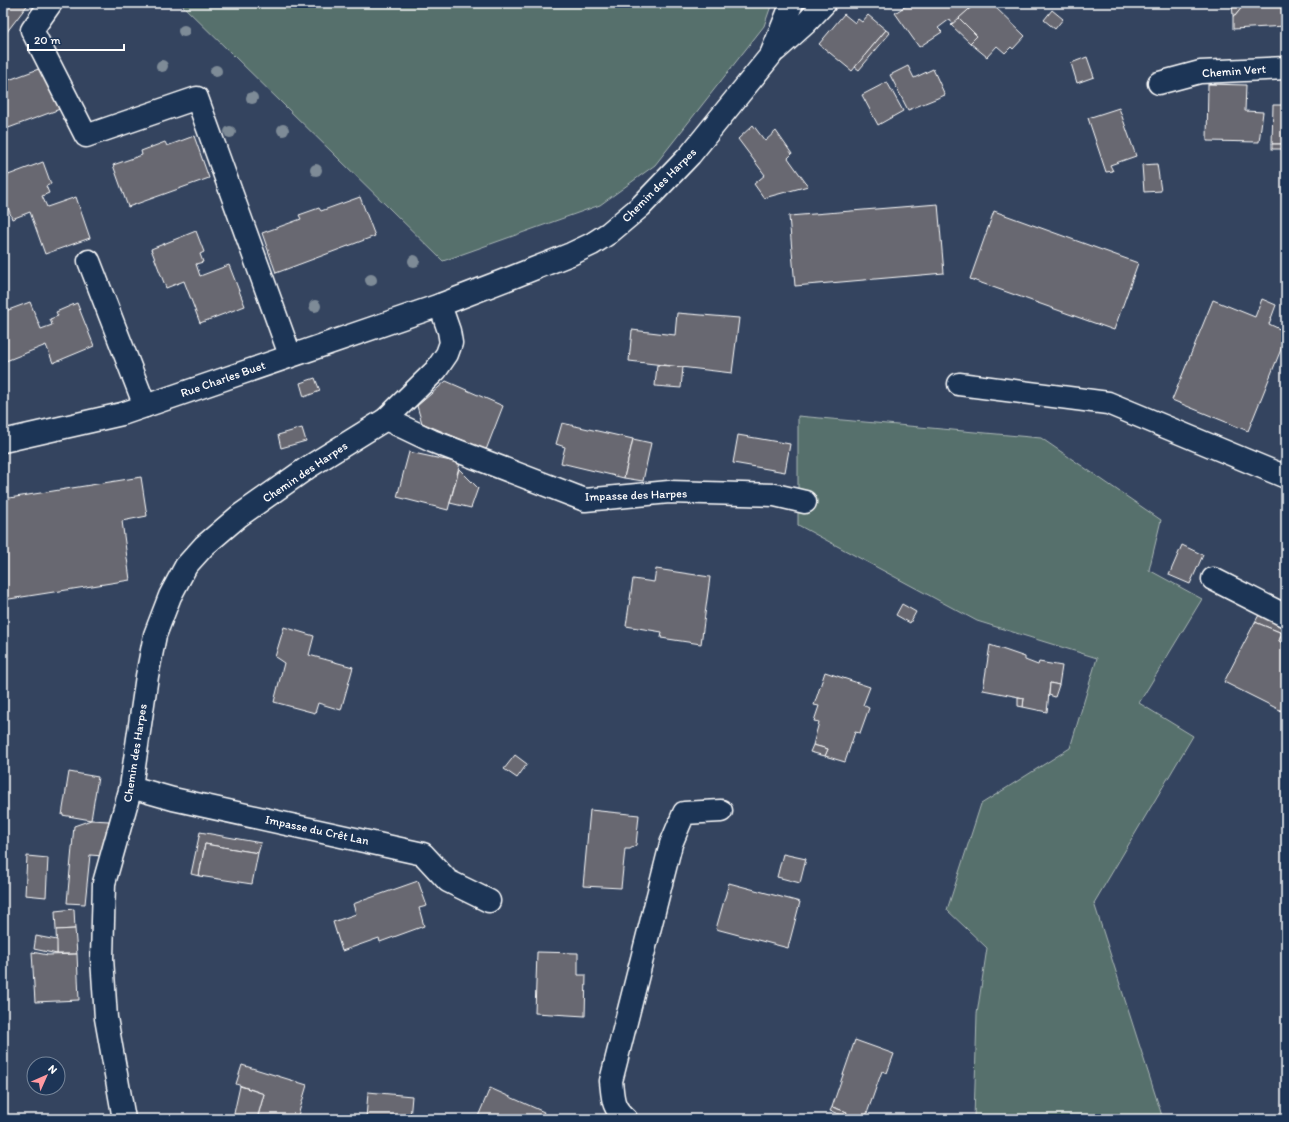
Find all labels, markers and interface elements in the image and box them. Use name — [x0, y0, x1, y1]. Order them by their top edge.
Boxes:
scale bar — [28, 26, 124, 52]
text: 20 m — [34, 33, 61, 47]
street label: Chemin Vert — [1201, 62, 1267, 80]
street label: Chemin des Harpes — [619, 145, 699, 225]
street label: Rue Charles Buet — [179, 358, 268, 400]
street label: Chemin des Harpes — [260, 438, 350, 506]
street label: Impasse des Harpes — [585, 486, 687, 504]
street label: Chemin des Harpes — [120, 703, 150, 803]
street label: Impasse du Crêt Lan — [264, 812, 371, 848]
north arrow — [26, 1056, 66, 1096]
text: N — [45, 1062, 60, 1077]

